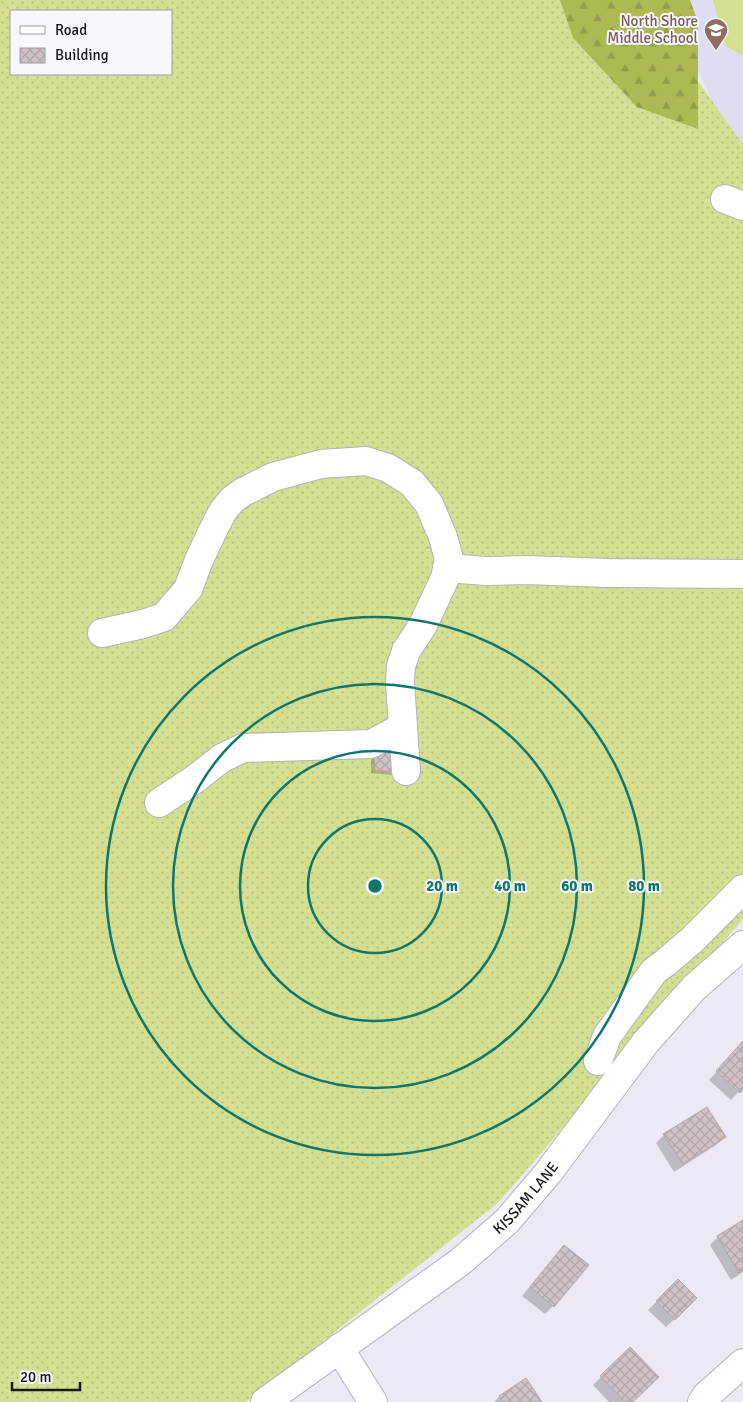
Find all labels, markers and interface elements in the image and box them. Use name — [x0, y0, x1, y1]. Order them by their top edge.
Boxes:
legend — [10, 10, 172, 75]
place label: North Shore Middle School — [607, 12, 698, 47]
school or university icon: North Shore Middle School — [703, 17, 729, 51]
text: Road — [55, 21, 87, 39]
text: Building — [55, 46, 109, 64]
centre of rings — [366, 877, 384, 895]
text: 20 m — [426, 877, 458, 895]
text: 40 m — [494, 877, 526, 895]
text: 60 m — [561, 877, 593, 895]
text: 80 m — [628, 877, 660, 895]
street label: KISSAM LANE — [489, 1158, 562, 1238]
scale bar — [12, 1360, 80, 1392]
text: 20 m — [20, 1368, 51, 1386]

